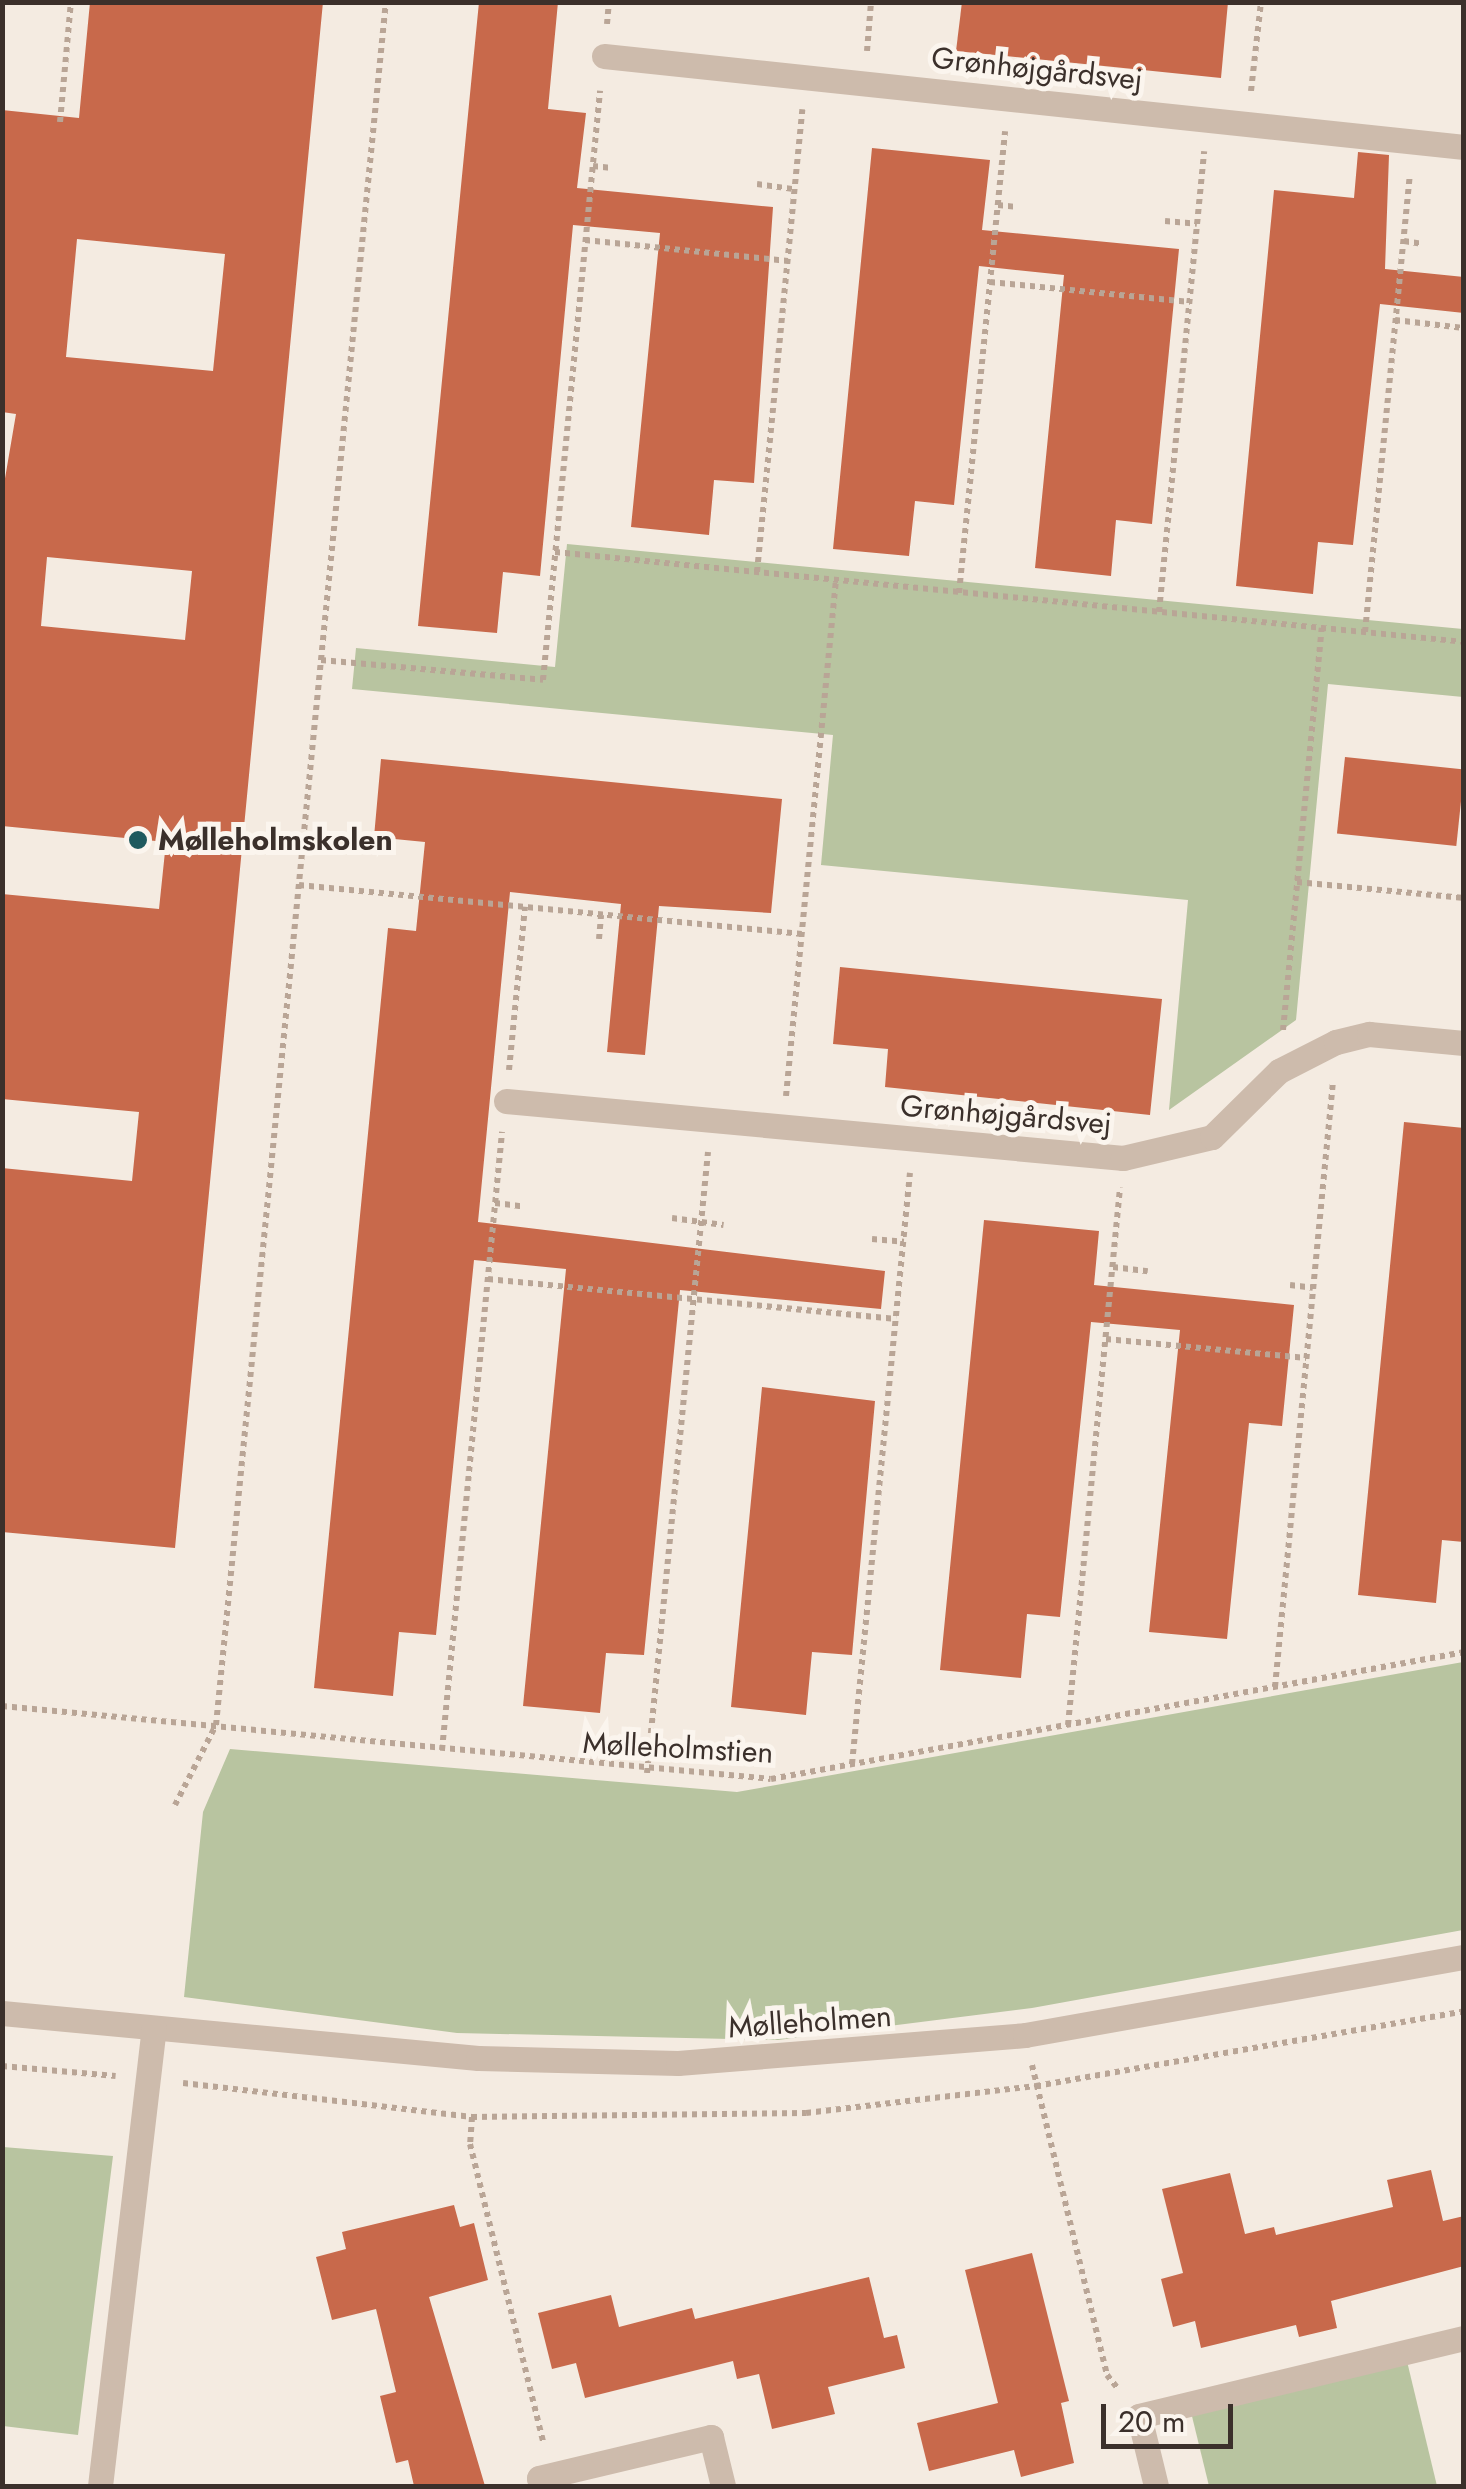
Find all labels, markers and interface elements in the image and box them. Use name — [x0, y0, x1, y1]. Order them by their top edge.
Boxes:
street label: Grønhøjgårdsvej — [930, 40, 1144, 98]
place label: Mølleholmskolen — [158, 822, 393, 858]
marker: Mølleholmskolen — [127, 829, 149, 851]
street label: Grønhøjgårdsvej — [899, 1088, 1113, 1142]
street label: Mølleholmstien — [582, 1725, 774, 1771]
street label: Mølleholmen — [727, 1998, 893, 2046]
scale bar — [1106, 2384, 1238, 2446]
text: 20 m — [1118, 2400, 1185, 2443]

